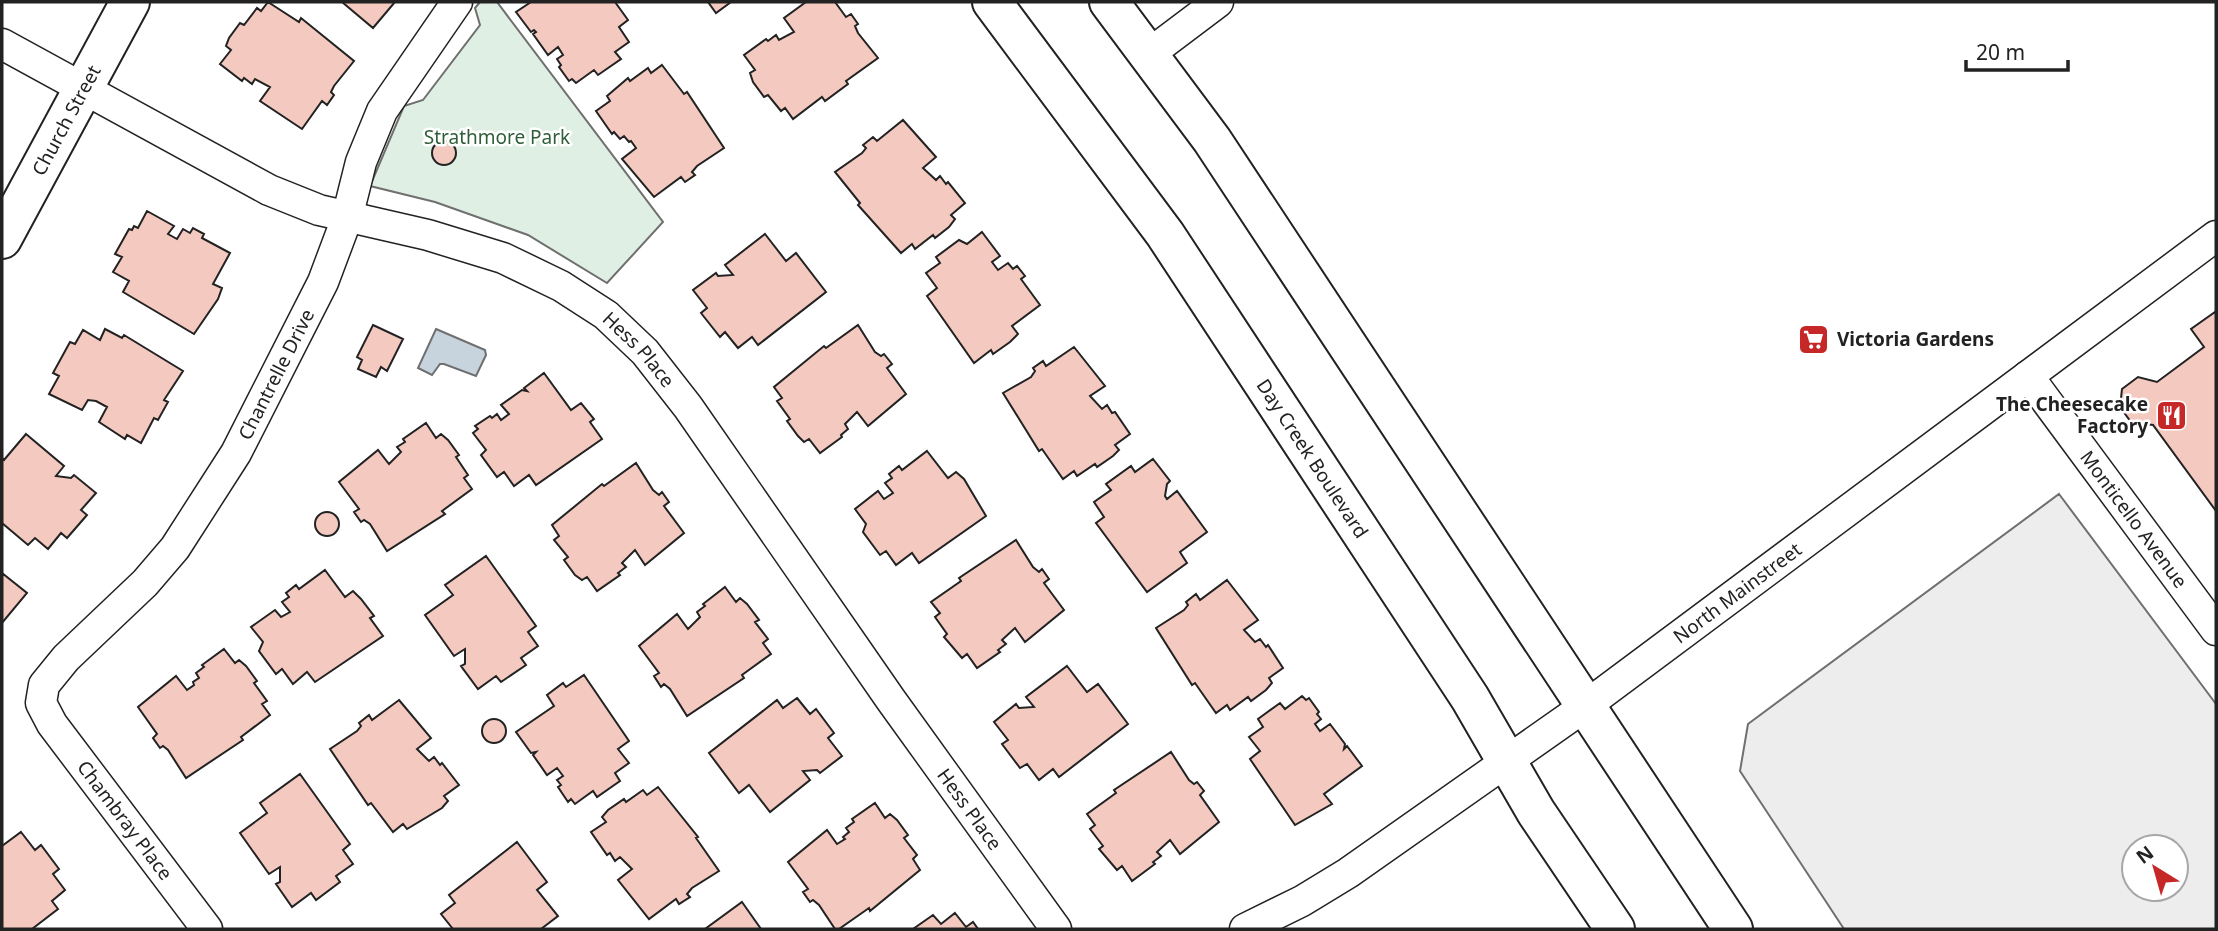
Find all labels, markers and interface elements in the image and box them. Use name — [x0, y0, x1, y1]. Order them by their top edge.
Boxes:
scale bar — [1966, 28, 2068, 72]
text: 20 m — [1976, 38, 2025, 66]
street label: Church Street — [26, 60, 107, 180]
park label: Strathmore Park — [424, 124, 570, 150]
street label: Chantrelle Drive — [232, 304, 320, 444]
street label: Hess Place — [597, 306, 681, 393]
supermarket icon: Victoria Gardens — [1797, 322, 1831, 356]
place label: Victoria Gardens — [1837, 326, 1994, 352]
street label: Day Creek Boulevard — [1251, 374, 1374, 543]
place label: The Cheesecake Factory — [1996, 391, 2148, 439]
restaurant icon: The Cheesecake Factory — [2154, 398, 2188, 432]
street label: Monticello Avenue — [2074, 445, 2193, 593]
street label: North Mainstreet — [1668, 536, 1807, 649]
street label: Chambray Place — [71, 755, 179, 885]
street label: Hess Place — [931, 763, 1008, 855]
north arrow — [2120, 833, 2190, 903]
text: N — [2131, 839, 2159, 869]

